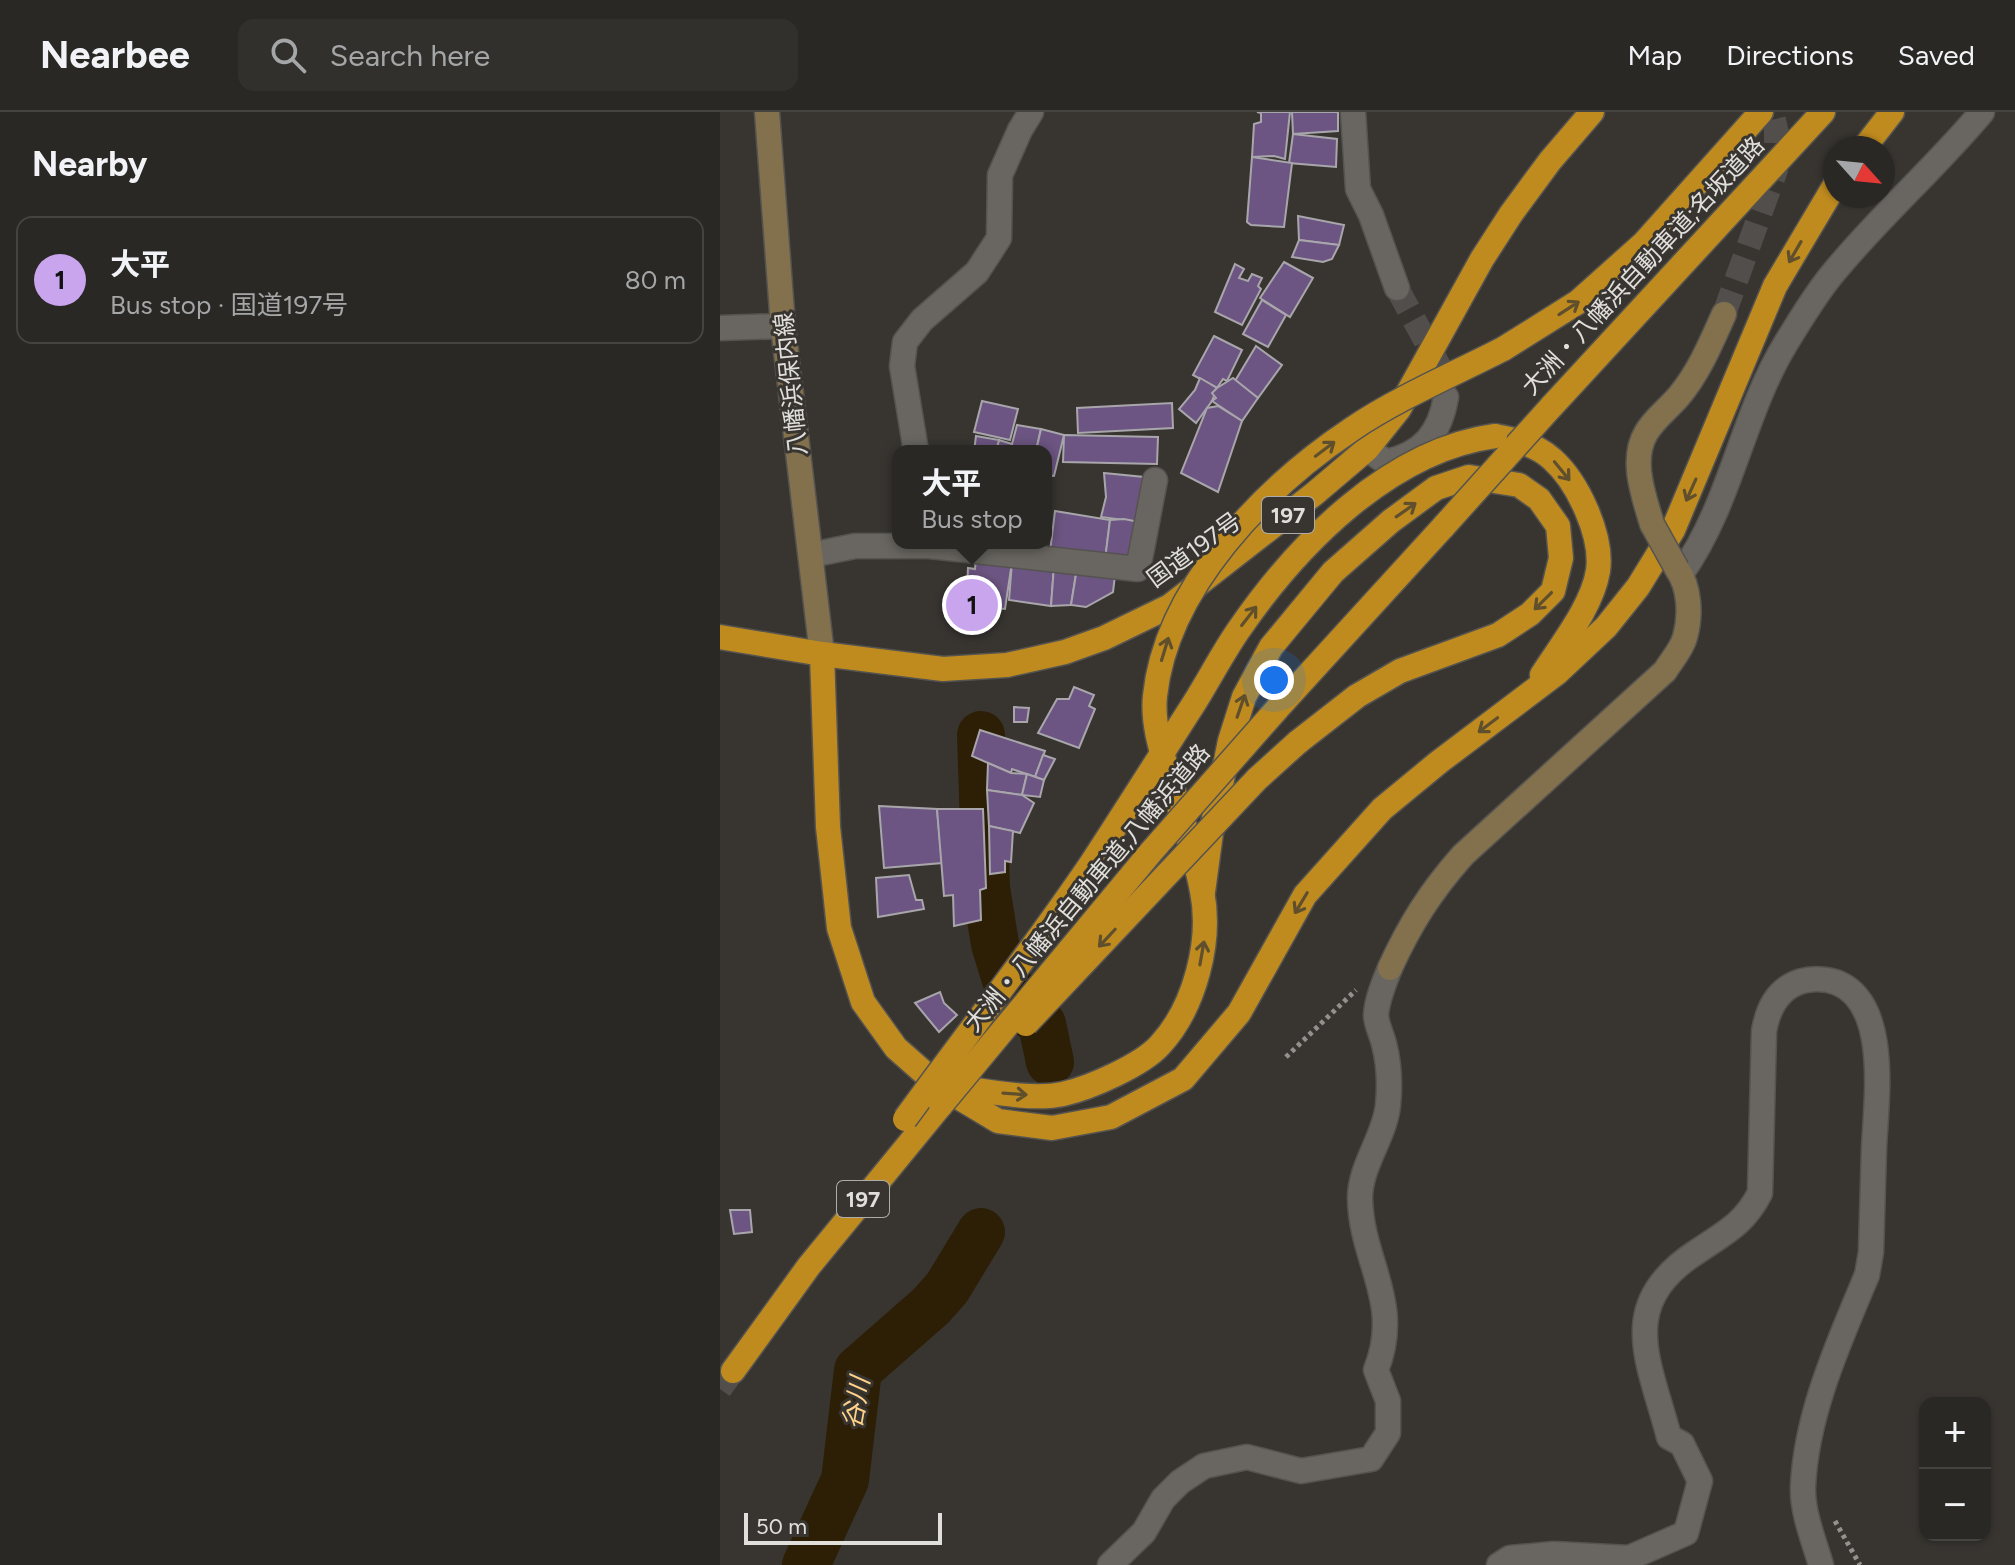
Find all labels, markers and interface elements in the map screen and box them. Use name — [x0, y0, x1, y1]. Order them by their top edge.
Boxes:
search box — [238, 19, 798, 91]
text: Nearbee — [40, 32, 190, 78]
icon: search — [266, 33, 310, 77]
text: Search here — [330, 37, 490, 74]
text: Map — [1628, 38, 1682, 72]
text: Directions — [1726, 38, 1854, 72]
text: Saved — [1898, 38, 1975, 72]
street label: 大洲・八幡浜自動車道;名坂道路 — [1515, 131, 1770, 401]
north arrow — [1823, 136, 1895, 208]
text: Nearby — [32, 144, 147, 185]
one-way arrow — [1787, 240, 1803, 263]
text: 大平 — [110, 246, 170, 283]
text: 1 — [55, 264, 65, 296]
text: 80 m — [625, 264, 686, 296]
text: Bus stop · 国道197号 — [110, 289, 348, 321]
one-way arrow — [1557, 300, 1579, 316]
street label: 八幡浜保内線 — [769, 311, 812, 457]
one-way arrow — [1314, 441, 1335, 458]
popup — [892, 445, 1052, 549]
one-way arrow — [1553, 460, 1571, 481]
text: 大平 — [921, 465, 981, 502]
one-way arrow — [1683, 477, 1698, 501]
road number: 197 — [1262, 497, 1314, 533]
one-way arrow — [1395, 502, 1416, 519]
text: Bus stop — [921, 503, 1023, 535]
street label: 国道197号 — [1141, 506, 1246, 593]
pin: 1 — [946, 575, 998, 635]
one-way arrow — [1534, 591, 1553, 610]
one-way arrow — [1240, 606, 1257, 627]
one-way arrow — [1158, 636, 1173, 662]
your location — [1254, 660, 1294, 700]
one-way arrow — [1235, 694, 1250, 719]
one-way arrow — [1478, 717, 1499, 734]
street label: 大洲・八幡浜自動車道;八幡浜道路 — [958, 738, 1215, 1037]
one-way arrow — [1292, 892, 1309, 914]
one-way arrow — [1098, 928, 1117, 948]
one-way arrow — [1195, 941, 1210, 967]
one-way arrow — [1001, 1086, 1028, 1101]
road number: 197 — [837, 1181, 889, 1217]
water label: 谷川 — [836, 1372, 877, 1431]
map controls — [1919, 1397, 1991, 1541]
button: + — [1919, 1397, 1991, 1469]
button: − — [1919, 1469, 1991, 1541]
scale bar — [744, 1509, 942, 1545]
text: 50 m — [756, 1513, 807, 1540]

